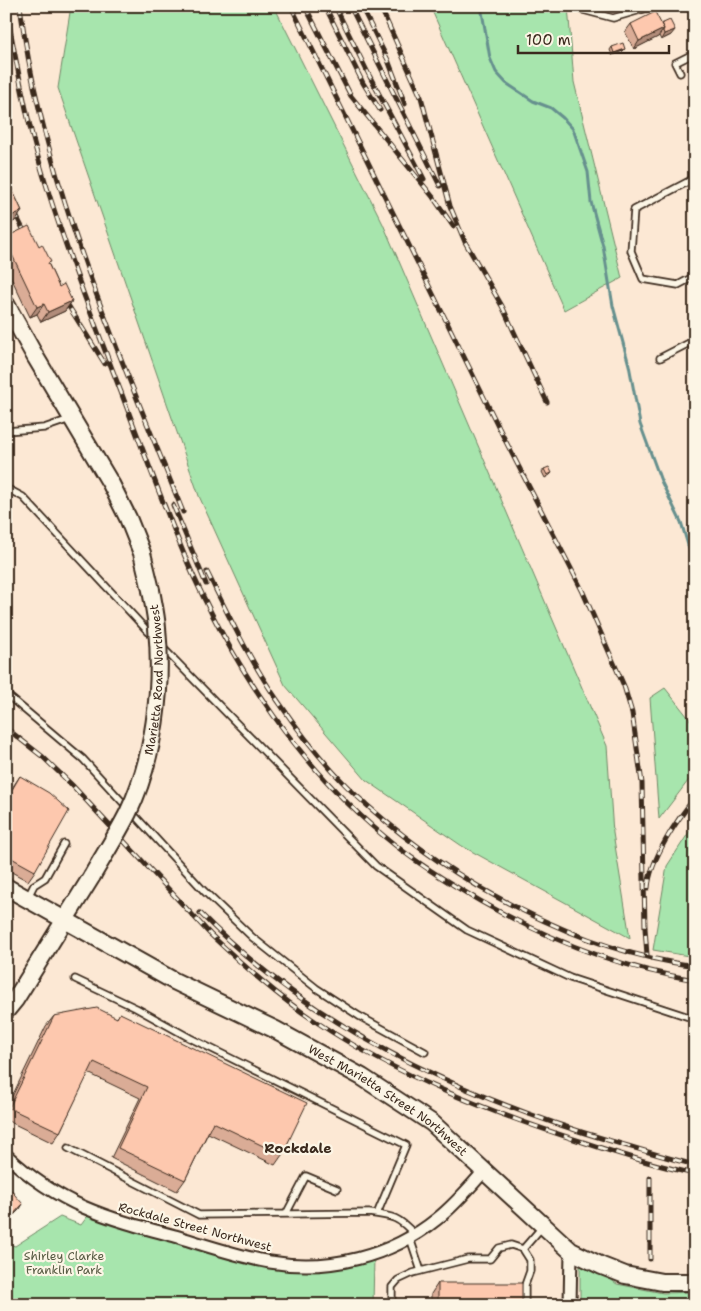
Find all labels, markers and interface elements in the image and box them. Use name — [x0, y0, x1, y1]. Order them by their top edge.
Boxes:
scale bar — [518, 22, 670, 54]
text: 100 m — [526, 30, 571, 50]
street label: Marietta Road Northwest — [141, 603, 167, 757]
street label: West Marietta Street Northwest — [305, 1041, 471, 1160]
district label: Rockdale — [264, 1139, 332, 1157]
street label: Rockdale Street Northwest — [117, 1199, 273, 1255]
park label: Shirley Clarke Franklin Park — [24, 1248, 104, 1278]

